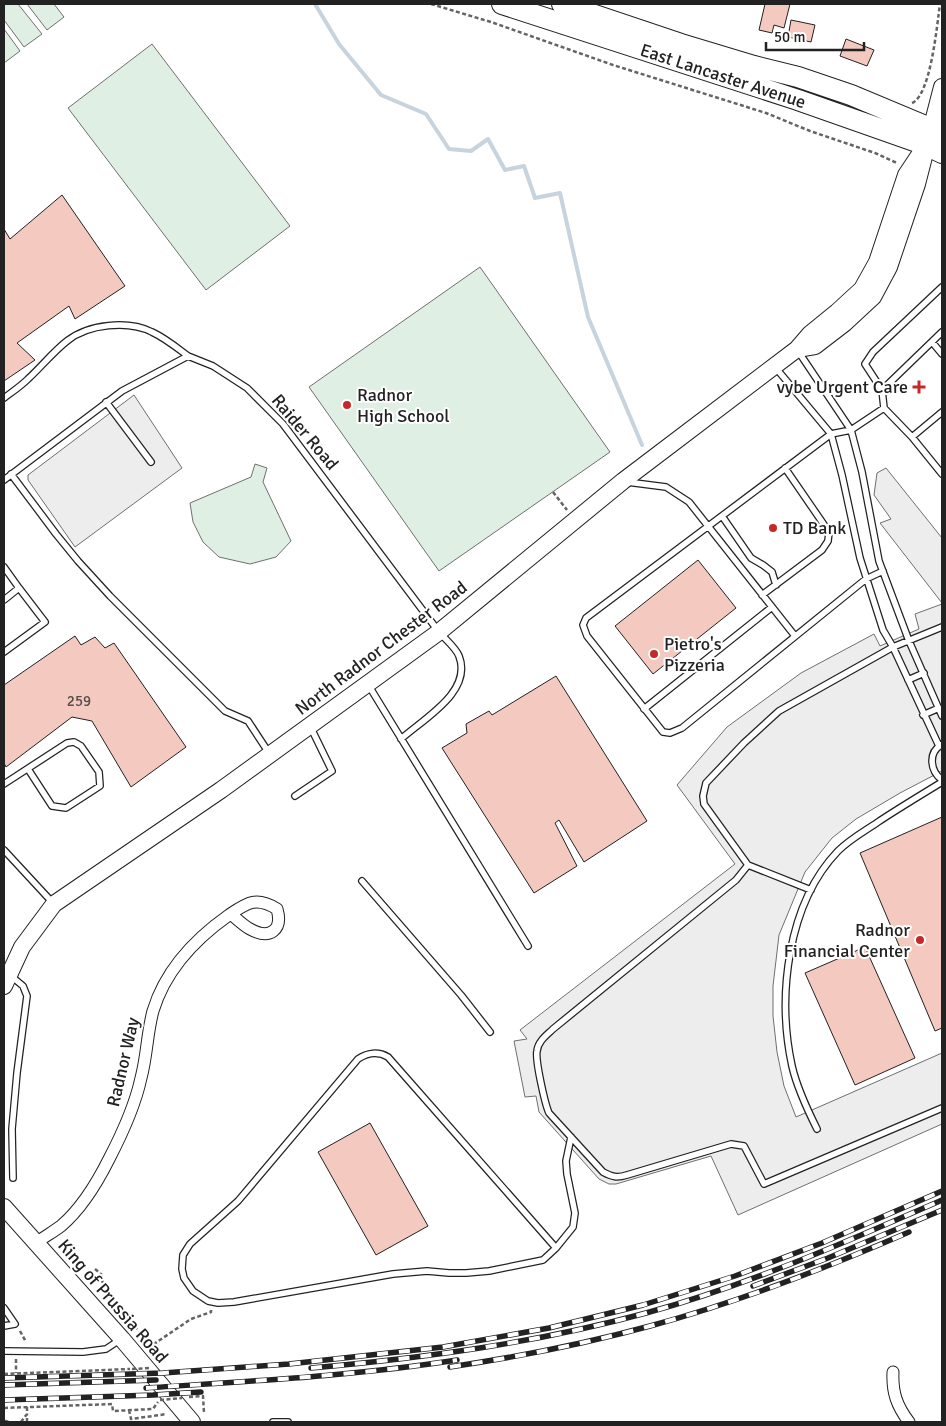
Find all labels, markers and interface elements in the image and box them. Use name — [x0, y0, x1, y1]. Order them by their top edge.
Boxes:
scale bar — [766, 20, 864, 52]
text: 50 m — [774, 28, 805, 46]
street label: East Lancaster Avenue — [637, 39, 809, 113]
place label: vybe Urgent Care — [777, 376, 908, 398]
marker: vybe Urgent Care — [912, 380, 926, 394]
place label: Radnor High School — [357, 384, 450, 427]
street label: Raider Road — [267, 390, 343, 474]
marker: Radnor High School — [341, 399, 353, 411]
place label: TD Bank — [783, 517, 846, 539]
marker: TD Bank — [767, 522, 779, 534]
street label: North Radnor Chester Road — [291, 576, 471, 720]
place label: Pietro's Pizzeria — [664, 633, 725, 676]
marker: Pietro's Pizzeria — [648, 648, 660, 660]
house number: 259 — [67, 692, 91, 710]
place label: Radnor Financial Center — [784, 919, 910, 962]
marker: Radnor Financial Center — [914, 934, 926, 946]
street label: Radnor Way — [102, 1015, 144, 1109]
street label: King of Prussia Road — [53, 1235, 173, 1367]

